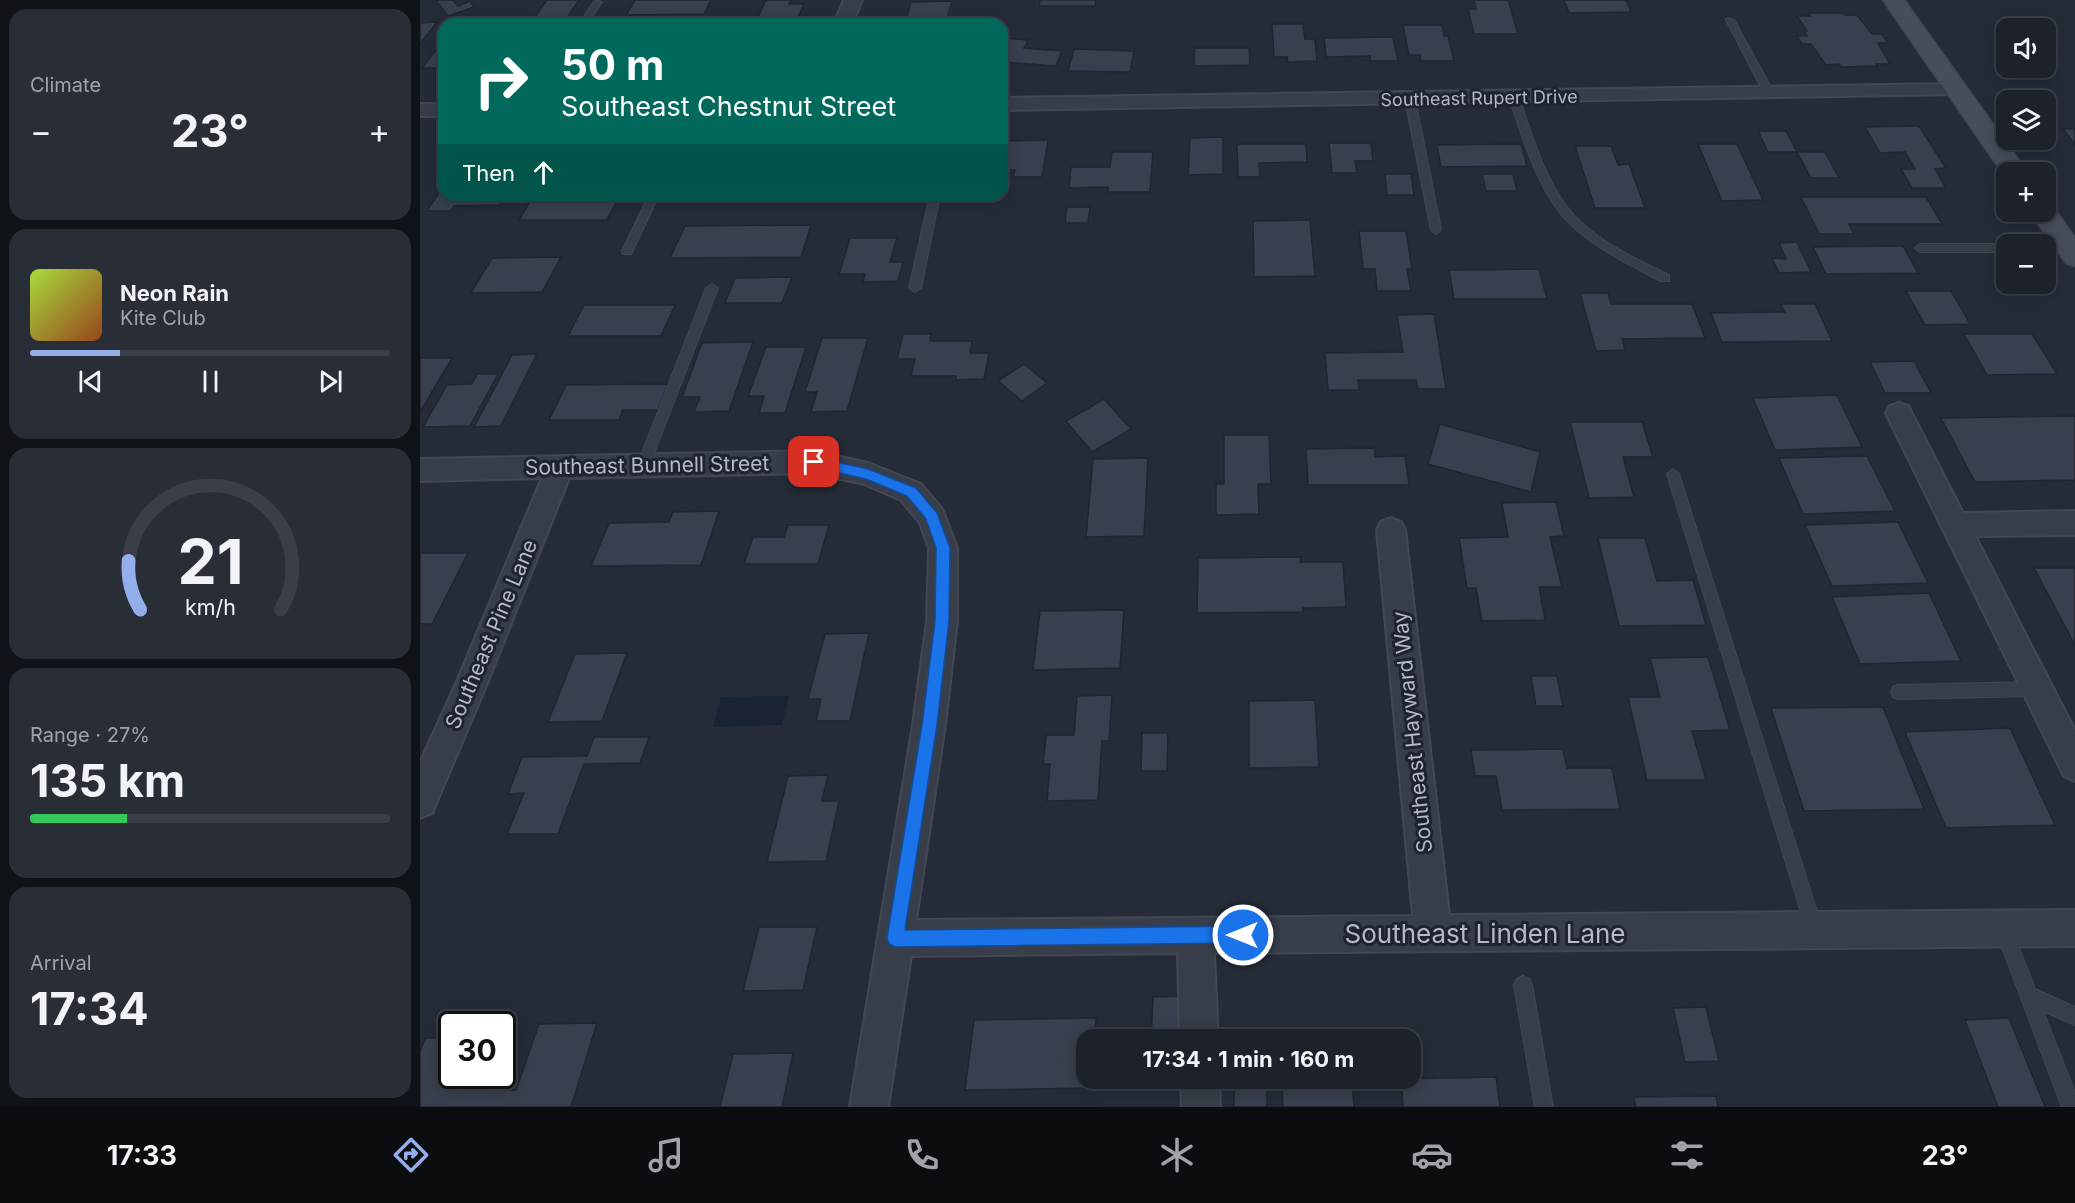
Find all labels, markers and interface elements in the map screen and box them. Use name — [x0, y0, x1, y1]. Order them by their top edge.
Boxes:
map controls — [1996, 18, 2056, 294]
button: sound — [1996, 18, 2056, 78]
text: 50 m — [561, 39, 664, 90]
icon: right — [462, 42, 540, 120]
text: Climate — [30, 73, 101, 97]
street label: Southeast Rupert Drive — [1380, 86, 1578, 110]
text: Southeast Chestnut Street — [561, 90, 896, 123]
button: layers — [1996, 90, 2056, 150]
text: 23° — [171, 103, 249, 158]
text: − — [30, 111, 52, 151]
text: + — [368, 111, 390, 151]
icon: ahead — [527, 156, 560, 189]
text: Then — [462, 160, 515, 186]
button: + — [1996, 162, 2056, 222]
button: − — [1996, 234, 2056, 294]
text: Neon Rain — [120, 280, 229, 306]
text: Kite Club — [120, 306, 206, 330]
icon: previous — [74, 365, 107, 398]
icon: pause — [194, 365, 227, 398]
icon: next — [314, 365, 347, 398]
pin — [788, 436, 839, 487]
icon: arrive — [797, 445, 830, 478]
street label: Southeast Bunnell Street — [525, 450, 770, 480]
text: 21 — [177, 525, 243, 600]
street label: Southeast Pine Lane — [440, 536, 542, 732]
text: km/h — [185, 595, 235, 621]
street label: Southeast Hayward Way — [1387, 610, 1437, 854]
text: Range · 27% — [30, 723, 150, 747]
text: 135 km — [30, 753, 185, 808]
position arrow — [1211, 903, 1275, 967]
street label: Southeast Linden Lane — [1344, 918, 1626, 949]
text: Arrival — [30, 951, 92, 975]
text: 17:34 — [30, 981, 149, 1036]
speed limit sign: 30 — [438, 1011, 516, 1089]
text: 17:34 · 1 min · 160 m — [1143, 1046, 1354, 1072]
icon: directions — [390, 1134, 432, 1176]
icon: music — [645, 1134, 687, 1176]
icon: phone — [901, 1134, 943, 1176]
icon: climate — [1156, 1134, 1198, 1176]
icon: car — [1411, 1134, 1453, 1176]
icon: filters — [1666, 1134, 1708, 1176]
text: 17:33 — [107, 1139, 177, 1172]
text: 23° — [1922, 1139, 1968, 1172]

